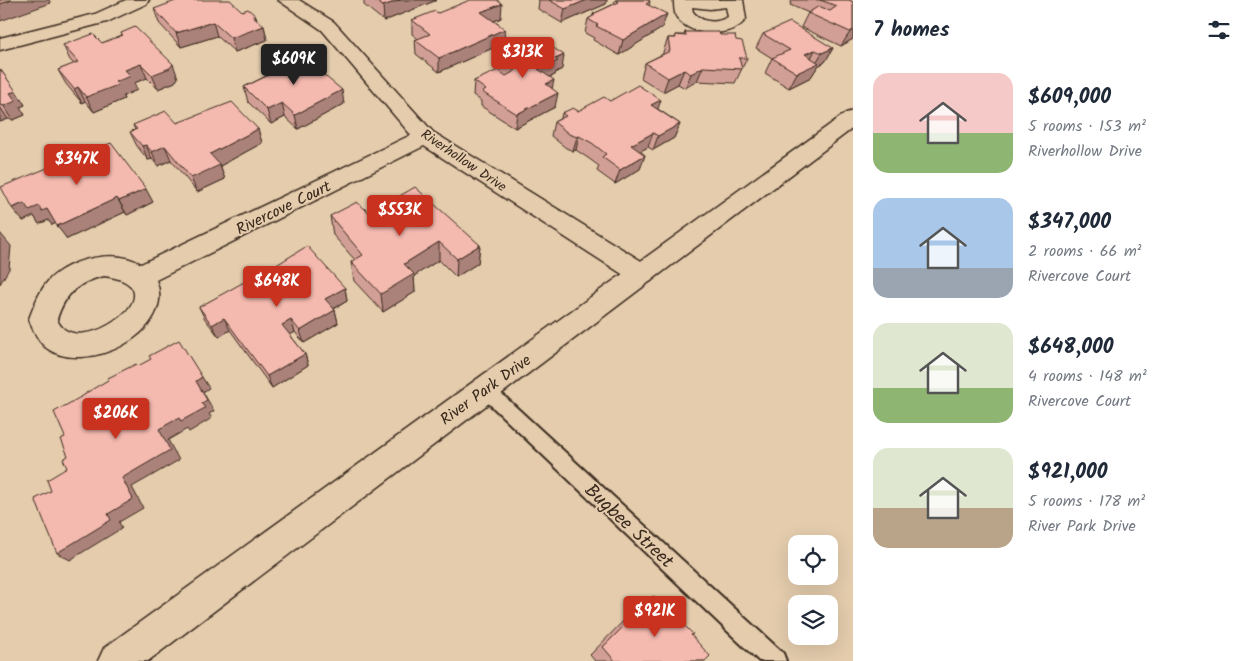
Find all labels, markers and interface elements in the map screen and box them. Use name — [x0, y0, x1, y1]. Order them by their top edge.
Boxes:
text: 7 homes — [873, 14, 950, 47]
icon: filters — [1205, 16, 1233, 44]
pin: $313K — [488, 36, 558, 79]
text: $313K — [502, 40, 544, 65]
pin: $609K — [259, 44, 329, 86]
text: $609K — [272, 47, 316, 72]
text: $609,000 — [1028, 81, 1111, 114]
icon: home — [913, 93, 973, 153]
text: 5 rooms · 153 m² — [1028, 114, 1146, 139]
street label: Riverhollow Drive — [416, 124, 511, 198]
text: Riverhollow Drive — [1028, 139, 1142, 164]
pin: $347K — [42, 144, 112, 186]
text: $347K — [55, 147, 99, 172]
street label: Rivercove Court — [232, 174, 336, 242]
pin: $553K — [365, 194, 435, 237]
text: $553K — [378, 198, 422, 223]
text: $347,000 — [1028, 206, 1111, 239]
icon: home — [913, 218, 973, 278]
text: 2 rooms · 66 m² — [1028, 239, 1142, 264]
text: Rivercove Court — [1028, 264, 1131, 289]
pin: $648K — [242, 266, 312, 308]
text: $648K — [254, 269, 300, 294]
text: $648,000 — [1028, 331, 1113, 364]
icon: home — [913, 343, 973, 403]
street label: River Park Drive — [435, 348, 537, 432]
text: 4 rooms · 148 m² — [1028, 364, 1147, 389]
text: Rivercove Court — [1028, 389, 1131, 414]
pin: $206K — [81, 398, 151, 440]
text: $206K — [93, 401, 139, 426]
text: $921,000 — [1028, 456, 1107, 489]
icon: home — [913, 468, 973, 528]
street label: Bugbee Street — [577, 477, 681, 576]
text: 5 rooms · 178 m² — [1028, 489, 1145, 514]
text: River Park Drive — [1028, 514, 1136, 539]
map controls — [788, 535, 838, 645]
button: locate — [788, 535, 838, 585]
button: layers — [788, 595, 838, 645]
pin: $921K — [620, 596, 690, 638]
text: $921K — [634, 599, 676, 624]

